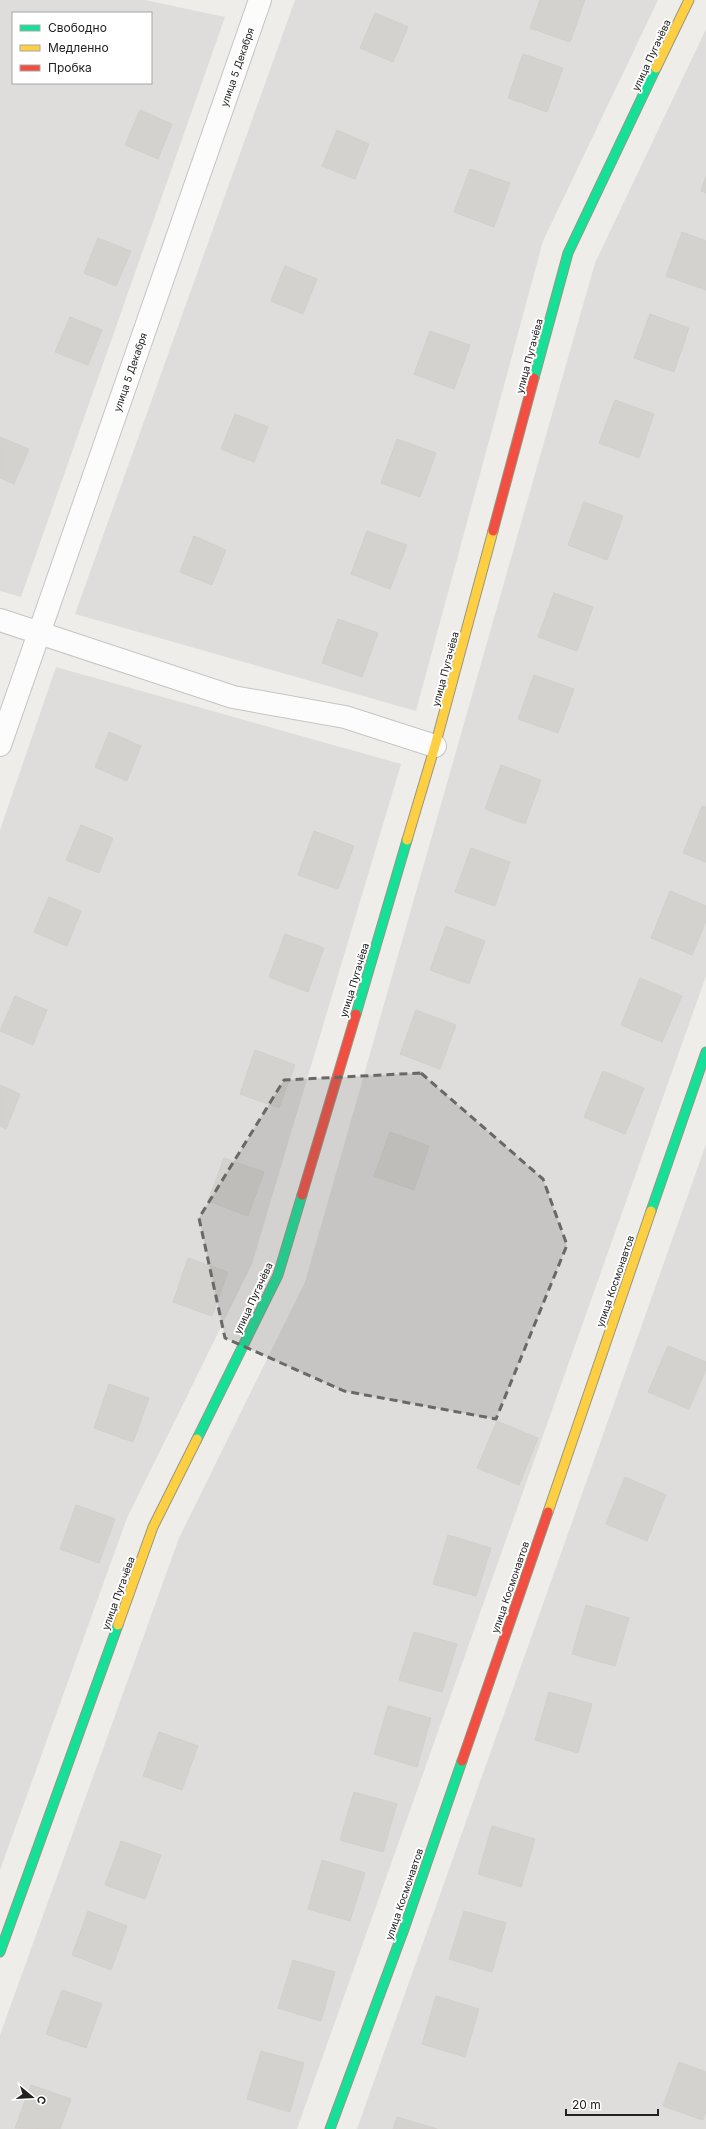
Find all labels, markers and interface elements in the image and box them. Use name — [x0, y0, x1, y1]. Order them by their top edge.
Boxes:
legend — [12, 12, 152, 84]
street label: улица Пугачёва — [629, 17, 673, 93]
text: Свободно — [48, 20, 107, 35]
street label: улица 5 Декабря — [218, 26, 256, 108]
text: Медленно — [48, 40, 109, 55]
text: Пробка — [48, 60, 92, 75]
street label: улица Пугачёва — [513, 317, 545, 395]
street label: улица 5 Декабря — [111, 331, 149, 413]
street label: улица Пугачёва — [429, 630, 461, 708]
street label: улица Пугачёва — [337, 941, 371, 1019]
street label: улица Космонавтов — [594, 1233, 636, 1328]
street label: улица Пугачёва — [231, 1260, 275, 1336]
street label: улица Космонавтов — [489, 1539, 531, 1634]
street label: улица Пугачёва — [99, 1555, 137, 1631]
street label: улица Космонавтов — [383, 1846, 425, 1941]
north arrow — [12, 2077, 52, 2117]
scale bar — [566, 2091, 658, 2117]
text: С — [34, 2094, 49, 2106]
text: 20 m — [572, 2097, 601, 2112]

